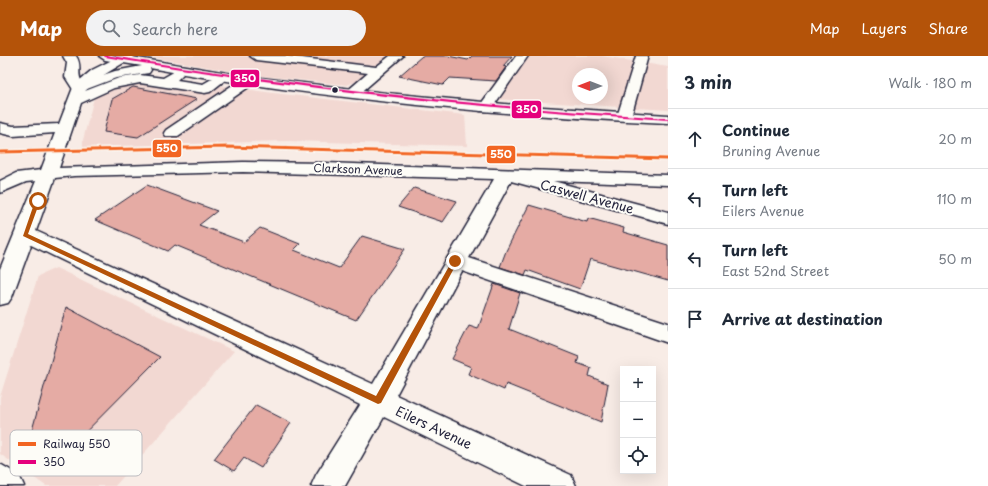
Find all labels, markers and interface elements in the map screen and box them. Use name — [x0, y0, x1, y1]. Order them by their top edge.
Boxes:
search box — [86, 10, 366, 46]
text: Map — [20, 14, 62, 42]
icon: search — [100, 17, 122, 39]
text: Search here — [132, 17, 218, 40]
text: Map — [810, 18, 840, 39]
text: Layers — [862, 18, 907, 39]
text: Share — [929, 18, 968, 39]
north arrow — [572, 68, 608, 104]
line badge: 350 — [230, 69, 260, 88]
text: 350 — [234, 69, 256, 86]
text: 3 min — [684, 69, 732, 95]
text: Walk · 180 m — [889, 73, 972, 92]
unlabelled marker — [330, 85, 340, 95]
line badge: 350 — [511, 100, 542, 119]
text: 350 — [516, 100, 538, 117]
text: Continue — [722, 118, 790, 141]
icon: ahead — [684, 128, 706, 150]
text: 20 m — [938, 129, 972, 148]
line badge: 550 — [152, 139, 182, 158]
text: 550 — [156, 139, 178, 156]
text: Bruning Avenue — [722, 141, 820, 160]
line badge: 550 — [486, 145, 516, 164]
text: 550 — [490, 145, 512, 162]
street label: Clarkson Avenue — [313, 159, 403, 179]
street label: Caswell Avenue — [538, 174, 636, 218]
text: Turn left — [722, 178, 788, 201]
icon: left — [684, 188, 706, 210]
text: 110 m — [937, 189, 972, 208]
route start — [29, 192, 47, 210]
text: Eilers Avenue — [722, 201, 804, 220]
text: Turn left — [722, 238, 788, 261]
icon: left — [684, 248, 706, 270]
text: 50 m — [938, 249, 972, 268]
route end — [446, 252, 464, 270]
text: East 52nd Street — [722, 261, 829, 280]
text: Arrive at destination — [722, 307, 883, 330]
icon: arrive — [684, 308, 706, 330]
map controls — [620, 366, 656, 474]
button: + — [620, 366, 656, 402]
street label: Eilers Avenue — [393, 401, 475, 453]
button: − — [620, 402, 656, 438]
legend — [10, 430, 142, 476]
text: Railway 550 — [43, 435, 110, 452]
button: locate — [620, 438, 656, 474]
text: 350 — [43, 453, 65, 470]

